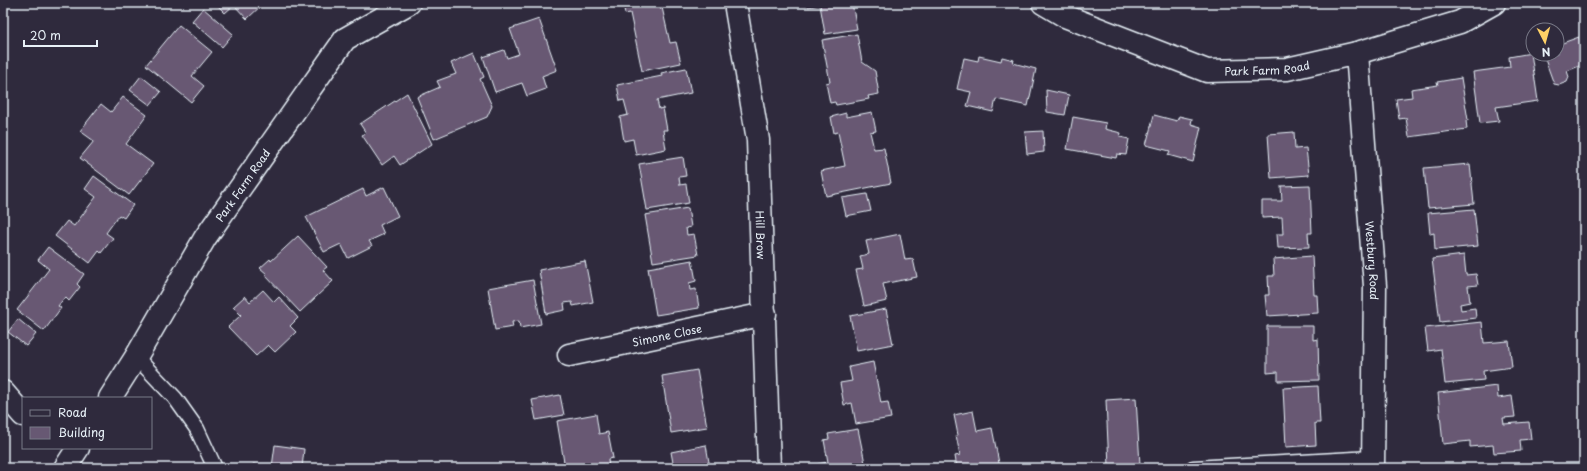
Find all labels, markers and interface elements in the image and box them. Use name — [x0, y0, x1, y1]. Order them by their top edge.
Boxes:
scale bar — [24, 22, 97, 48]
north arrow — [1525, 22, 1565, 62]
text: 20 m — [30, 26, 61, 44]
text: N — [1541, 44, 1551, 61]
street label: Park Farm Road — [1224, 56, 1311, 79]
street label: Park Farm Road — [211, 145, 274, 225]
street label: Hill Brow — [752, 210, 771, 260]
street label: Westbury Road — [1361, 220, 1384, 300]
street label: Simone Close — [631, 319, 703, 350]
legend — [22, 397, 152, 449]
text: Road — [58, 403, 87, 421]
text: Building — [58, 423, 105, 441]

